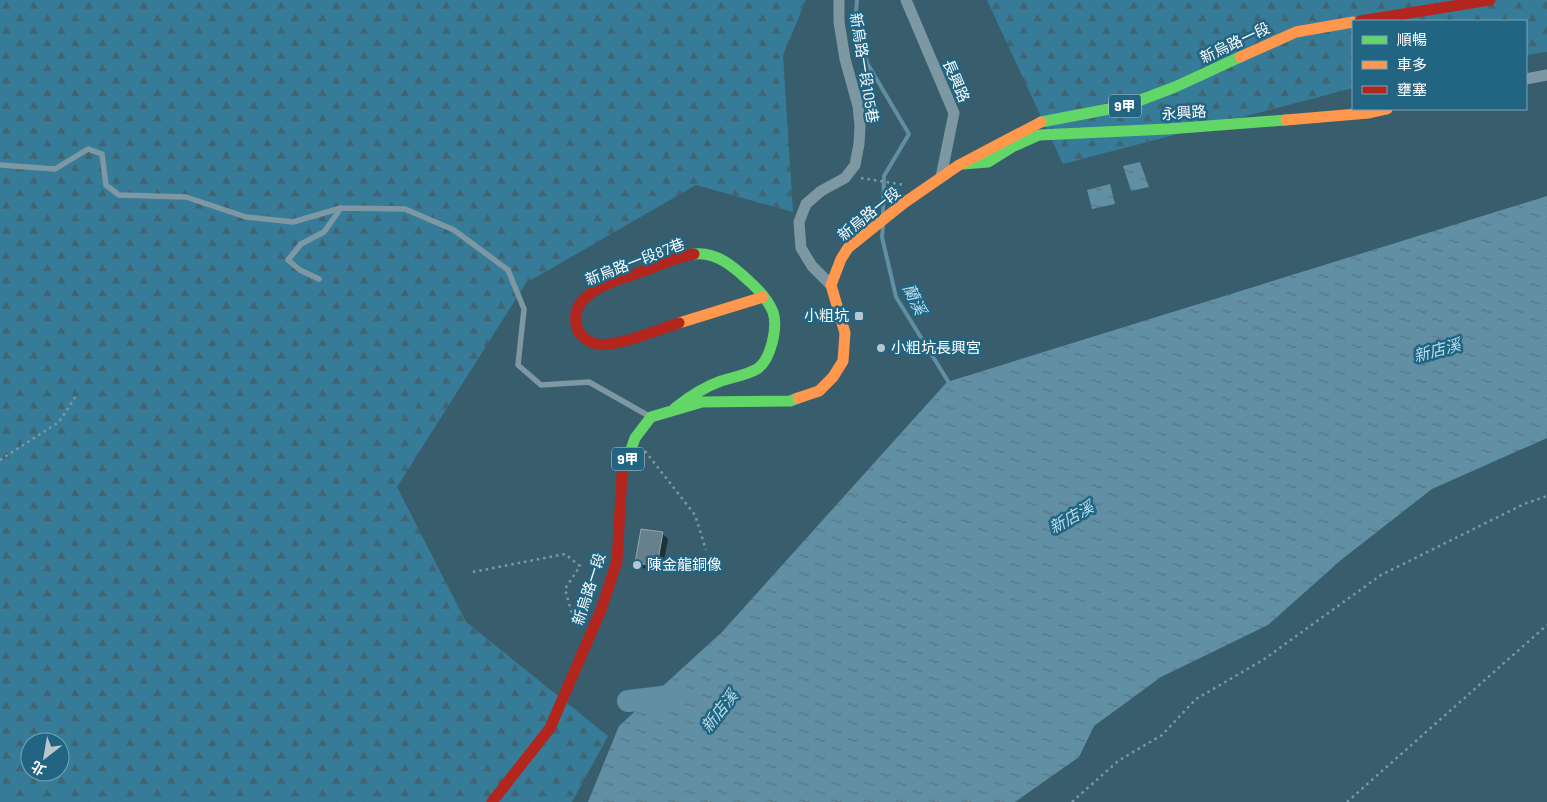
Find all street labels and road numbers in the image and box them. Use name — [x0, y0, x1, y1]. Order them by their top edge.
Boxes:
street label: 新烏路一段105巷 — [847, 11, 883, 124]
street label: 新烏路一段 — [1197, 18, 1272, 66]
street label: 長興路 — [940, 56, 974, 105]
road number: 9甲 — [1109, 94, 1141, 118]
street label: 永興路 — [1161, 101, 1207, 123]
street label: 新烏路一段 — [834, 183, 903, 244]
street label: 新烏路一段87巷 — [582, 234, 687, 288]
road number: 9甲 — [612, 448, 644, 470]
street label: 新烏路一段 — [568, 550, 608, 627]

